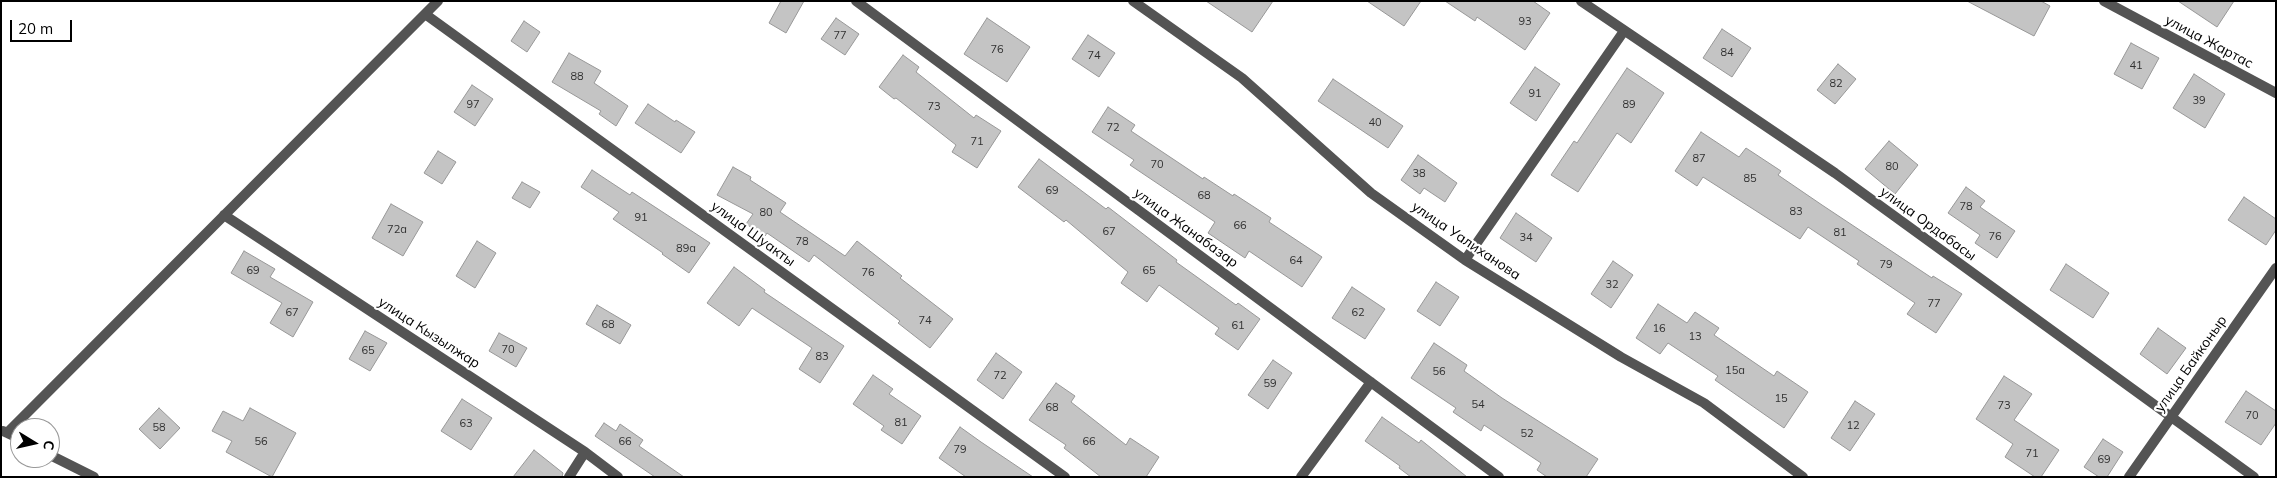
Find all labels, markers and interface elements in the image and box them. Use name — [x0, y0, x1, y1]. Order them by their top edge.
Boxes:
scale bar — [12, 10, 75, 42]
street label: улица Жартас — [2162, 12, 2256, 72]
house number: 93 — [1518, 15, 1532, 29]
text: 20 m — [18, 19, 53, 38]
house number: 77 — [833, 29, 847, 43]
house number: 76 — [990, 43, 1004, 57]
house number: 84 — [1720, 46, 1734, 60]
house number: 74 — [1087, 49, 1101, 63]
house number: 41 — [2129, 59, 2143, 73]
house number: 88 — [570, 70, 584, 84]
house number: 82 — [1829, 77, 1843, 91]
house number: 91 — [1528, 87, 1542, 101]
house number: 39 — [2192, 94, 2206, 108]
house number: 97 — [466, 98, 480, 112]
house number: 89 — [1622, 98, 1636, 112]
house number: 73 — [927, 100, 941, 114]
house number: 40 — [1368, 116, 1382, 130]
house number: 72 — [1106, 121, 1120, 135]
house number: 71 — [970, 135, 984, 149]
house number: 87 — [1692, 152, 1706, 166]
house number: 70 — [1150, 158, 1164, 172]
house number: 80 — [1885, 160, 1899, 174]
house number: 38 — [1412, 167, 1426, 181]
house number: 85 — [1743, 172, 1757, 186]
street label: улица Ордабасы — [1877, 183, 1979, 265]
house number: 69 — [1045, 184, 1059, 198]
street label: улица Жанабазар — [1131, 185, 1241, 271]
house number: 68 — [1197, 189, 1211, 203]
street label: улица Шуакты — [708, 198, 798, 270]
street label: улица Уалиханова — [1408, 198, 1524, 284]
house number: 78 — [1959, 200, 1973, 214]
house number: 83 — [1789, 205, 1803, 219]
house number: 80 — [759, 206, 773, 220]
house number: 91 — [634, 211, 648, 225]
house number: 66 — [1233, 219, 1247, 233]
house number: 72а — [387, 223, 407, 237]
house number: 67 — [1102, 225, 1116, 239]
house number: 81 — [1833, 226, 1847, 240]
house number: 76 — [1988, 230, 2002, 244]
house number: 34 — [1519, 231, 1533, 245]
house number: 78 — [795, 235, 809, 249]
house number: 89а — [676, 242, 696, 256]
house number: 64 — [1289, 254, 1303, 268]
house number: 79 — [1879, 258, 1893, 272]
house number: 69 — [246, 264, 260, 278]
house number: 65 — [1142, 264, 1156, 278]
house number: 76 — [861, 266, 875, 280]
house number: 32 — [1605, 278, 1619, 292]
street label: улица Кызылжар — [375, 294, 483, 372]
house number: 77 — [1927, 297, 1941, 311]
house number: 67 — [285, 306, 299, 320]
house number: 62 — [1351, 306, 1365, 320]
street label: улица Байконыр — [2151, 313, 2231, 415]
house number: 74 — [918, 314, 932, 328]
house number: 68 — [601, 318, 615, 332]
house number: 61 — [1231, 319, 1245, 333]
house number: 16 — [1652, 322, 1666, 336]
house number: 13 — [1688, 330, 1702, 344]
house number: 70 — [501, 343, 515, 357]
house number: 65 — [361, 344, 375, 358]
house number: 83 — [815, 350, 829, 364]
house number: 15а — [1725, 364, 1745, 378]
house number: 56 — [1432, 365, 1446, 379]
house number: 72 — [993, 369, 1007, 383]
house number: 59 — [1263, 377, 1277, 391]
house number: 15 — [1774, 392, 1788, 406]
house number: 54 — [1471, 398, 1485, 412]
house number: 73 — [1997, 399, 2011, 413]
house number: 68 — [1045, 401, 1059, 415]
house number: 70 — [2245, 409, 2259, 423]
house number: 81 — [894, 416, 908, 430]
house number: 63 — [459, 417, 473, 431]
north arrow — [10, 418, 60, 468]
house number: 12 — [1846, 419, 1860, 433]
house number: 58 — [152, 421, 166, 435]
house number: 52 — [1520, 427, 1534, 441]
house number: 56 — [254, 435, 268, 449]
house number: 66 — [618, 435, 632, 449]
house number: 66 — [1082, 435, 1096, 449]
text: С — [39, 439, 58, 451]
house number: 79 — [953, 443, 967, 457]
house number: 71 — [2025, 447, 2039, 461]
house number: 69 — [2097, 453, 2111, 467]

